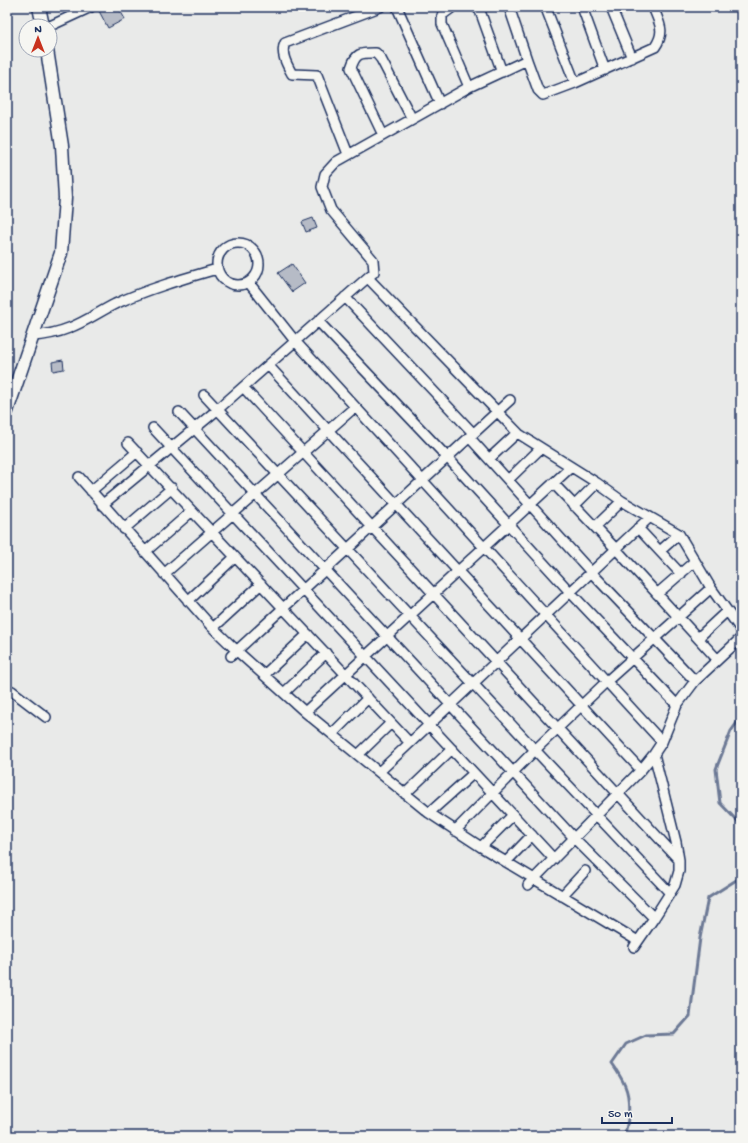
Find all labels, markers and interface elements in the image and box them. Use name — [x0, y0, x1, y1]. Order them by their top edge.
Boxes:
north arrow — [18, 18, 58, 58]
text: N — [34, 24, 42, 36]
scale bar — [602, 1099, 672, 1125]
text: 50 m — [608, 1108, 633, 1122]

